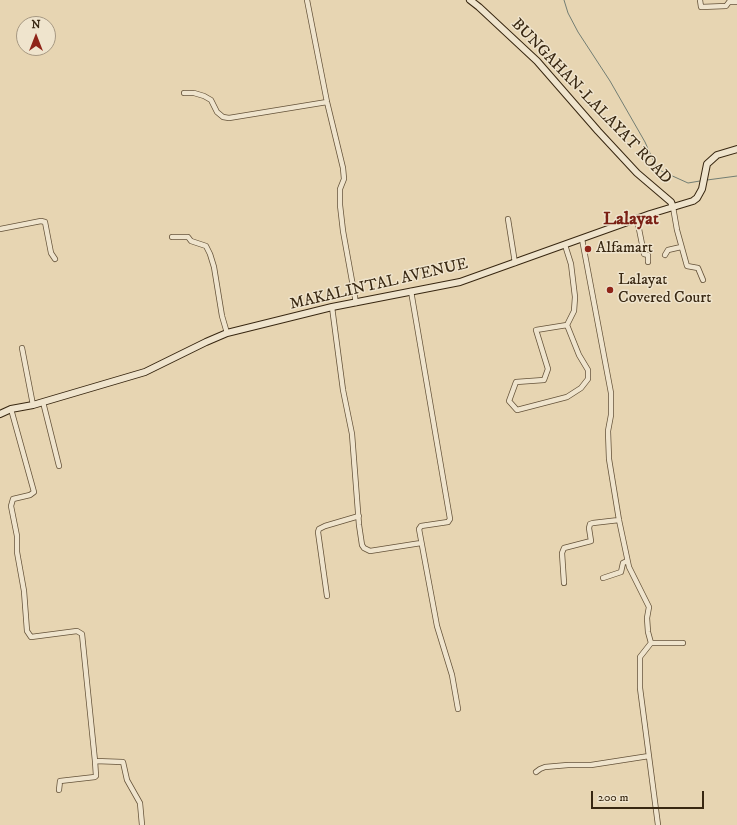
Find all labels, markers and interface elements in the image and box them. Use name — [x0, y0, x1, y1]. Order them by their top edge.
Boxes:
street label: BUNGAHAN-LALAYAT ROAD — [507, 15, 675, 189]
north arrow — [16, 16, 56, 56]
text: N — [31, 18, 41, 32]
district label: Lalayat — [603, 209, 659, 231]
place label: Alfamart — [596, 239, 653, 259]
marker: Alfamart — [583, 244, 593, 254]
street label: MAKALINTAL AVENUE — [288, 255, 470, 315]
place label: Lalayat Covered Court — [618, 271, 711, 309]
marker: Lalayat Covered Court — [605, 285, 615, 295]
scale bar — [593, 783, 706, 809]
text: 200 m — [598, 790, 628, 805]

